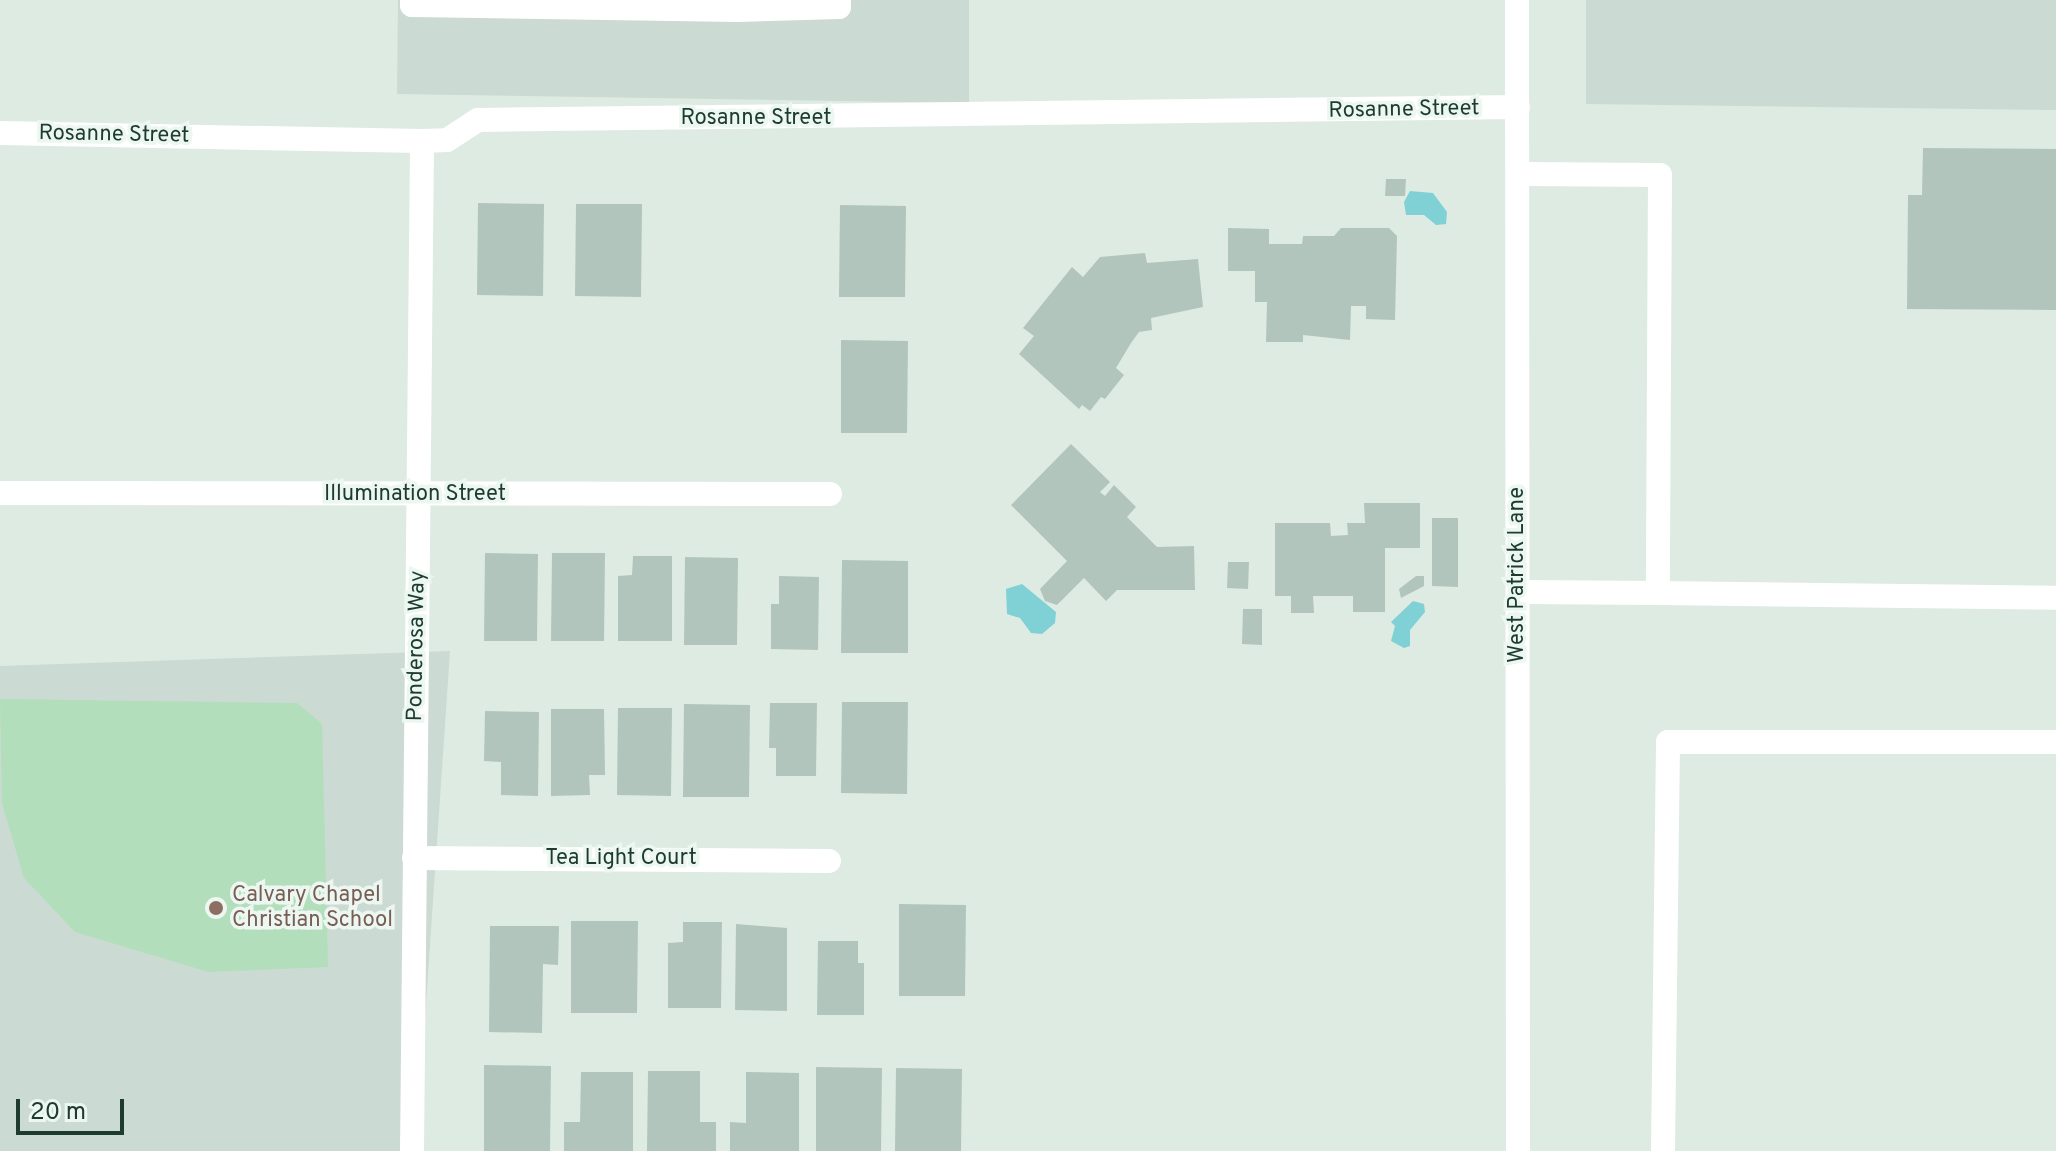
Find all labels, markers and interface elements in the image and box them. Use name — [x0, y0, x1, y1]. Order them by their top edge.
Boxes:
street label: Rosanne Street — [1328, 95, 1480, 125]
street label: Rosanne Street — [680, 106, 832, 132]
street label: Rosanne Street — [38, 120, 190, 150]
street label: Illumination Street — [324, 482, 506, 508]
street label: West Patrick Lane — [1505, 487, 1531, 663]
street label: Ponderosa Way — [402, 570, 432, 722]
street label: Tea Light Court — [545, 846, 697, 872]
place label: Calvary Chapel Christian School — [232, 882, 393, 934]
marker: Calvary Chapel Christian School — [207, 899, 225, 917]
scale bar — [20, 1083, 128, 1133]
text: 20 m — [30, 1098, 86, 1128]

